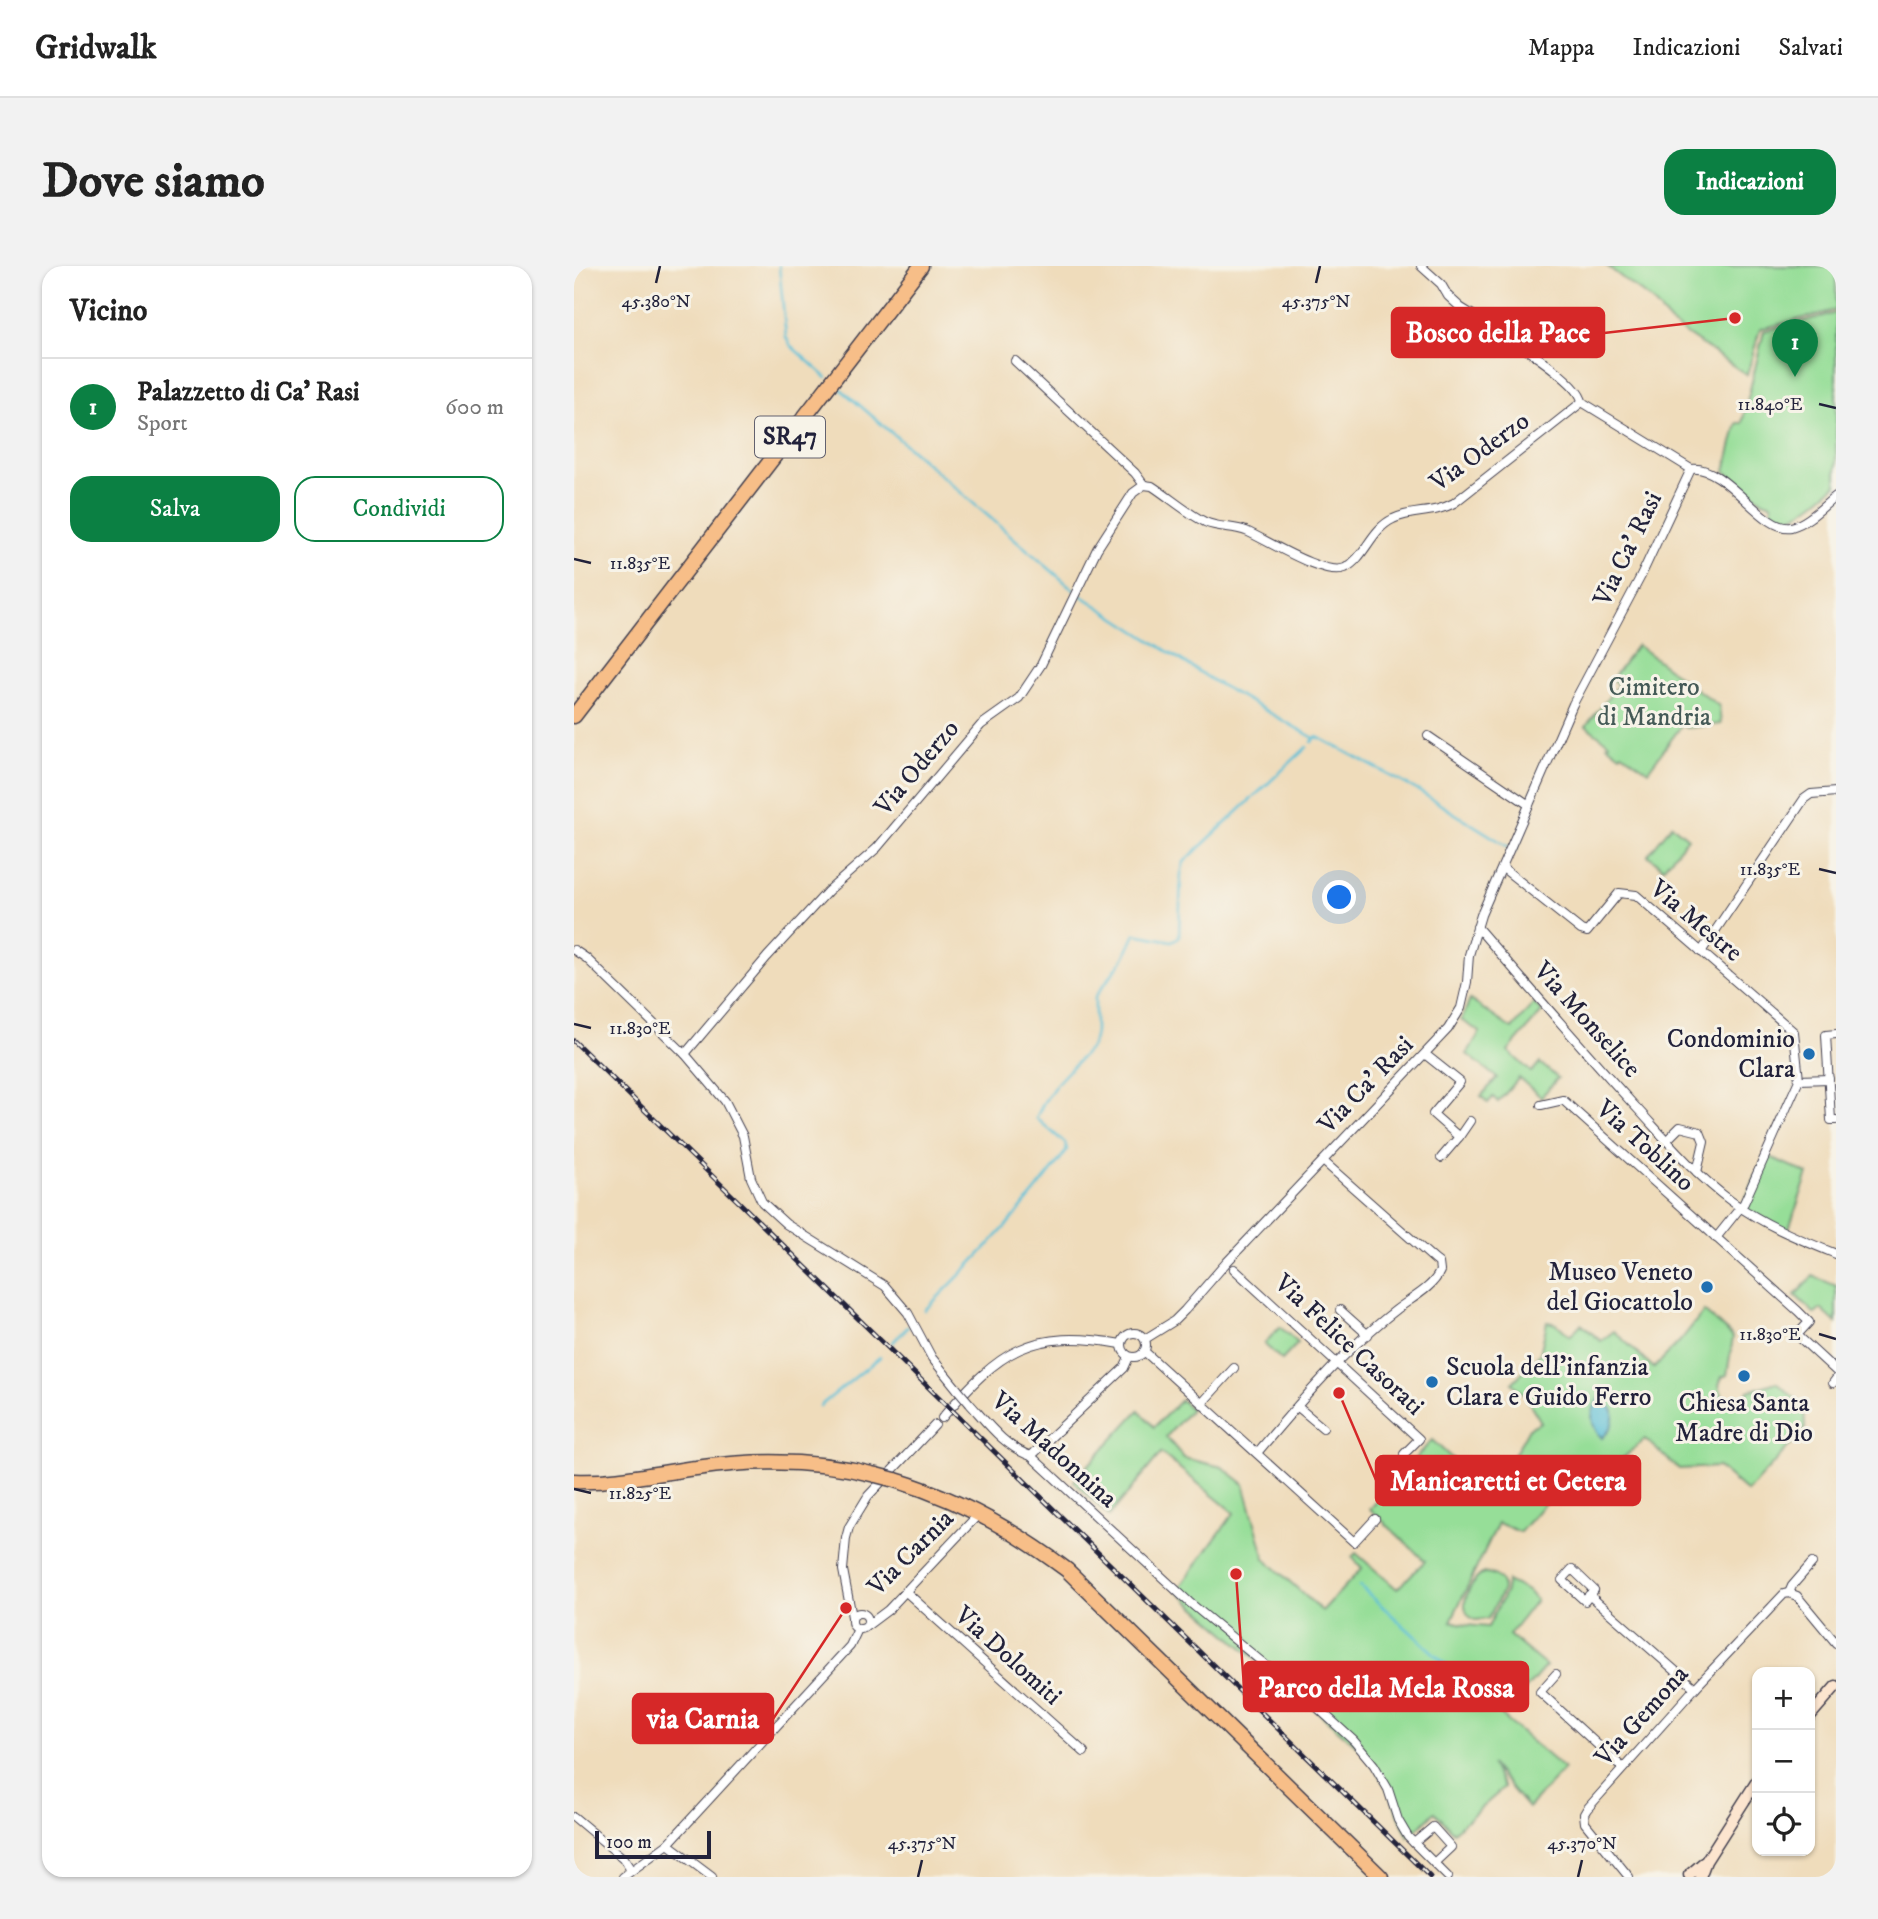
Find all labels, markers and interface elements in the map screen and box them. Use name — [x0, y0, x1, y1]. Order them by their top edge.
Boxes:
text: Gridwalk — [35, 28, 157, 69]
text: Mappa — [1528, 33, 1595, 63]
text: Indicazioni — [1633, 33, 1741, 63]
text: Salvati — [1779, 33, 1843, 63]
button: Indicazioni — [1664, 149, 1836, 215]
text: Dove siamo — [42, 151, 265, 213]
text: 45.380°N — [622, 291, 691, 313]
text: 45.375°N — [1282, 291, 1350, 313]
text: Vicino — [70, 293, 147, 330]
callout: Bosco della Pace — [1392, 308, 1604, 357]
text: Bosco della Pace — [1406, 316, 1591, 351]
pin: 1 — [1772, 319, 1818, 377]
text: Palazzetto di Ca' Rasi — [137, 376, 360, 409]
text: 1 — [89, 393, 97, 422]
text: 600 m — [445, 393, 504, 422]
text: 11.840°E — [1737, 394, 1803, 416]
street label: Via Oderzo — [1423, 405, 1536, 500]
text: Sport — [137, 409, 188, 438]
road number: SR47 — [755, 416, 825, 457]
button: Salva — [70, 476, 280, 542]
button: Condividi — [294, 476, 504, 542]
street label: Via Ca' Rasi — [1586, 486, 1670, 613]
text: 11.835°E — [610, 553, 671, 575]
park label: Cimitero di Mandria — [1597, 671, 1711, 734]
street label: Via Oderzo — [867, 713, 967, 824]
text: 11.835°E — [1740, 859, 1801, 881]
street label: Via Mestre — [1642, 872, 1749, 969]
your location — [1322, 880, 1356, 914]
street label: Via Monselice — [1526, 954, 1648, 1085]
text: 11.830°E — [609, 1018, 671, 1040]
place label: Condominio Clara — [1667, 1023, 1795, 1086]
street label: Via Ca' Rasi — [1310, 1029, 1421, 1142]
marker: Condominio Clara — [1801, 1046, 1817, 1062]
street label: Via Toblino — [1588, 1092, 1701, 1199]
place label: Museo Veneto del Giocattolo — [1547, 1256, 1693, 1319]
street label: Via Felice Casorati — [1266, 1266, 1431, 1423]
marker: Museo Veneto del Giocattolo — [1699, 1279, 1715, 1295]
text: 11.830°E — [1739, 1324, 1801, 1346]
place label: Scuola dell'infanzia Clara e Guido Ferro — [1446, 1351, 1651, 1414]
marker: Chiesa Santa Madre di Dio — [1736, 1368, 1752, 1384]
marker: Scuola dell'infanzia Clara e Guido Ferro — [1424, 1374, 1440, 1390]
street label: Via Madonnina — [983, 1384, 1124, 1515]
place label: Chiesa Santa Madre di Dio — [1675, 1387, 1813, 1450]
callout: Manicaretti et Cetera — [1376, 1456, 1640, 1505]
text: Manicaretti et Cetera — [1390, 1464, 1627, 1499]
text: 11.825°E — [609, 1483, 672, 1505]
street label: Via Carnia — [860, 1503, 961, 1604]
street label: Via Dolomiti — [947, 1599, 1068, 1713]
street label: Via Gemona — [1587, 1658, 1696, 1774]
callout: Parco della Mela Rossa — [1244, 1662, 1528, 1711]
map controls — [1752, 1667, 1815, 1856]
button: + — [1752, 1667, 1815, 1730]
text: Parco della Mela Rossa — [1258, 1671, 1515, 1706]
callout: via Carnia — [633, 1694, 773, 1743]
text: via Carnia — [646, 1702, 760, 1737]
button: − — [1752, 1730, 1815, 1793]
button: locate — [1752, 1793, 1815, 1856]
scale bar — [595, 1828, 710, 1860]
text: 100 m — [606, 1831, 652, 1854]
text: 45.375°N — [888, 1833, 956, 1855]
text: 45.370°N — [1547, 1833, 1617, 1855]

